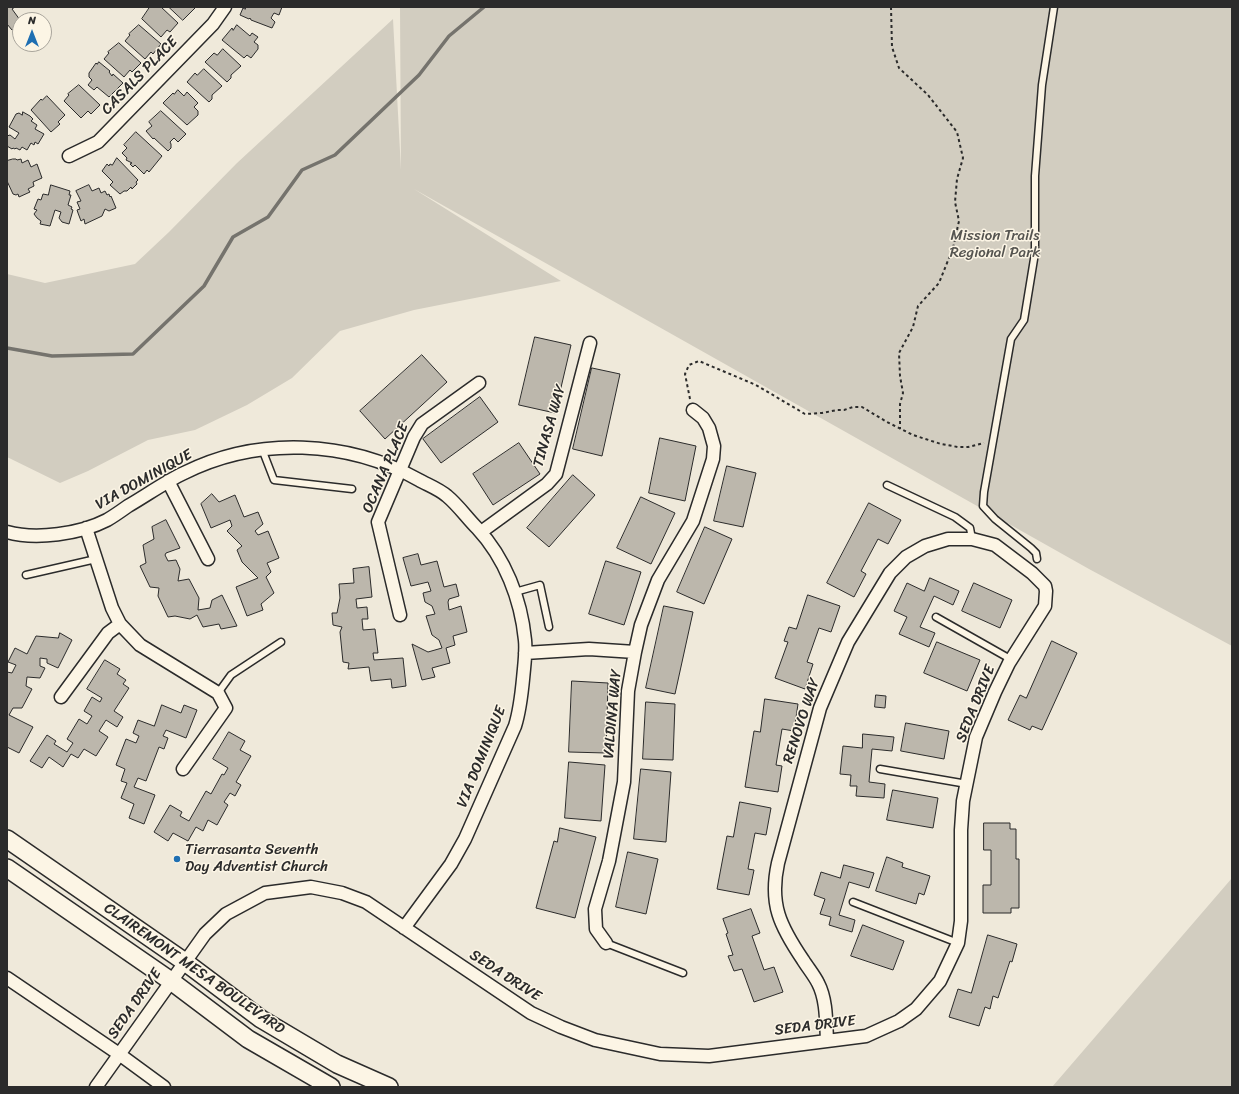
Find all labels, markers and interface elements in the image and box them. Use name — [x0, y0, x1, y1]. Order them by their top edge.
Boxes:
text: N — [28, 11, 36, 30]
north arrow — [12, 12, 52, 52]
street label: CASALS PLACE — [98, 33, 182, 119]
park label: Mission Trails Regional Park — [950, 227, 1040, 262]
street label: TINASA WAY — [530, 383, 570, 469]
street label: OCANA PLACE — [359, 420, 413, 516]
street label: VIA DOMINIQUE — [93, 446, 195, 514]
street label: SEDA DRIVE — [952, 663, 1000, 745]
street label: VALDINA WAY — [600, 669, 626, 759]
street label: RENOVO WAY — [780, 676, 824, 766]
street label: VIA DOMINIQUE — [453, 704, 511, 810]
place label: Tierrasanta Seventh Day Adventist Church — [185, 841, 328, 876]
marker: Tierrasanta Seventh Day Adventist Church — [172, 854, 182, 864]
street label: CLAIREMONT MESA BOULEVARD — [100, 900, 288, 1038]
street label: SEDA DRIVE — [466, 946, 544, 1006]
street label: SEDA DRIVE — [104, 965, 166, 1043]
street label: SEDA DRIVE — [773, 1012, 857, 1040]

